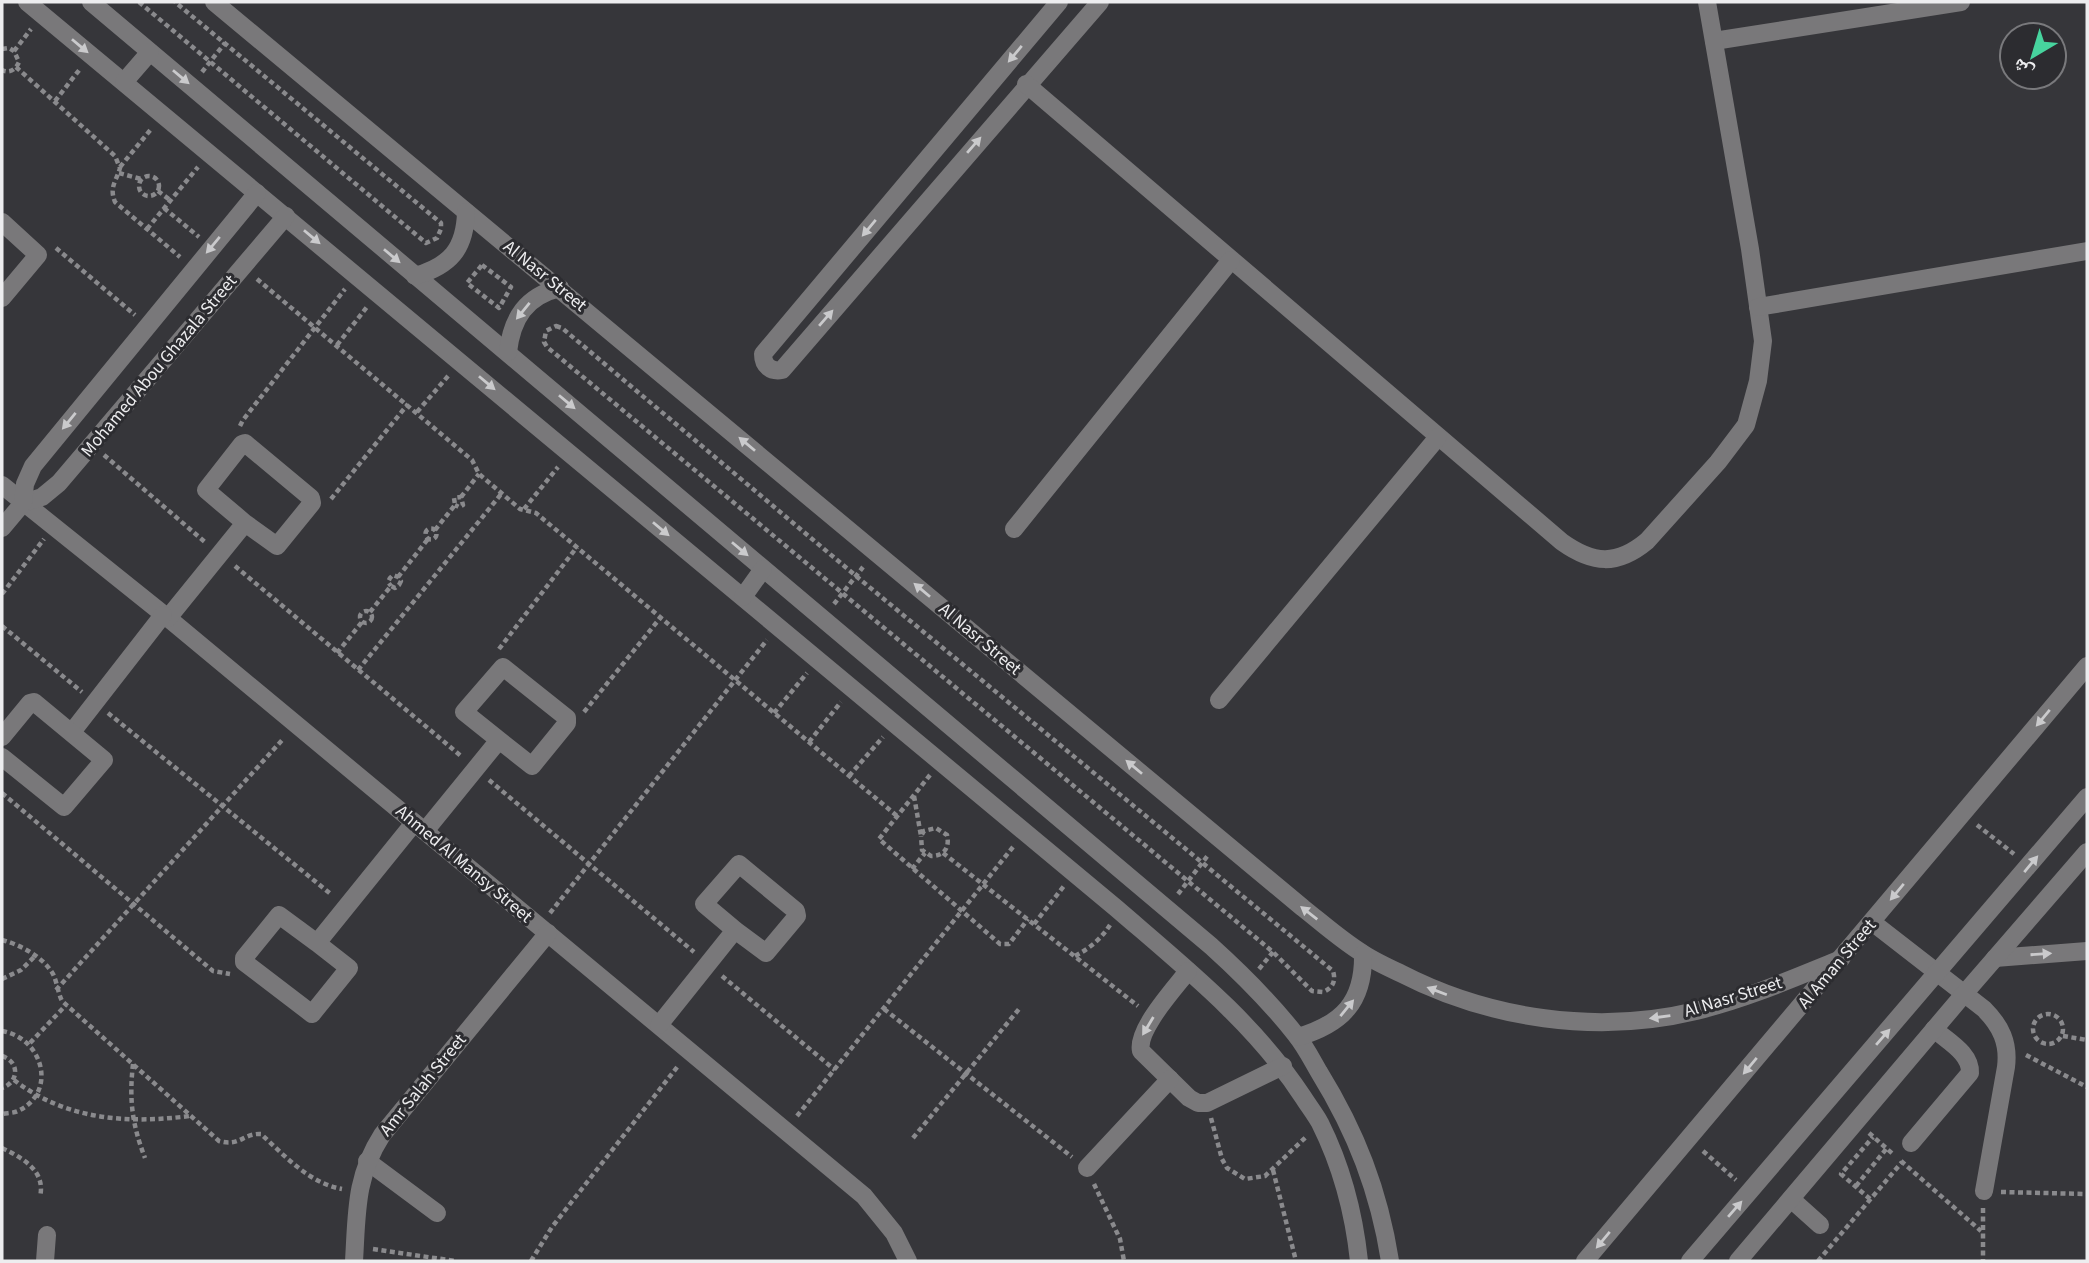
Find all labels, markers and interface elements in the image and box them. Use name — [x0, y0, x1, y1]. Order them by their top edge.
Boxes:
north arrow — [1998, 21, 2068, 91]
one-way arrow — [70, 38, 88, 53]
one-way arrow — [1007, 45, 1023, 63]
text: ش — [2007, 51, 2040, 85]
one-way arrow — [172, 69, 189, 84]
one-way arrow — [966, 137, 981, 154]
one-way arrow — [861, 219, 877, 237]
one-way arrow — [303, 229, 320, 244]
street label: Al Nasr Street — [498, 234, 592, 318]
one-way arrow — [206, 236, 221, 254]
one-way arrow — [383, 248, 401, 264]
street label: Mohamed Abou Ghazala Street — [75, 270, 243, 462]
one-way arrow — [515, 301, 530, 319]
one-way arrow — [818, 310, 833, 327]
one-way arrow — [478, 375, 495, 390]
one-way arrow — [558, 394, 575, 409]
one-way arrow — [62, 412, 77, 430]
one-way arrow — [739, 437, 756, 452]
one-way arrow — [653, 521, 670, 536]
one-way arrow — [731, 541, 749, 557]
one-way arrow — [913, 583, 931, 598]
street label: Al Nasr Street — [933, 597, 1027, 681]
one-way arrow — [2035, 709, 2051, 727]
one-way arrow — [1126, 760, 1143, 775]
street label: Ahmed Al Mansy Street — [390, 799, 538, 929]
one-way arrow — [2023, 855, 2038, 873]
one-way arrow — [1890, 884, 1905, 901]
one-way arrow — [1301, 905, 1319, 920]
street label: Al Aman Street — [1792, 914, 1882, 1014]
one-way arrow — [2030, 948, 2052, 959]
street label: Al Nasr Street — [1681, 970, 1785, 1024]
one-way arrow — [1427, 985, 1448, 996]
one-way arrow — [1339, 1000, 1354, 1018]
one-way arrow — [1649, 1012, 1671, 1023]
one-way arrow — [1142, 1017, 1155, 1036]
street label: Amr Salah Street — [374, 1028, 472, 1142]
one-way arrow — [1875, 1028, 1891, 1046]
one-way arrow — [1743, 1057, 1758, 1075]
one-way arrow — [1727, 1201, 1742, 1218]
one-way arrow — [1595, 1231, 1611, 1249]

